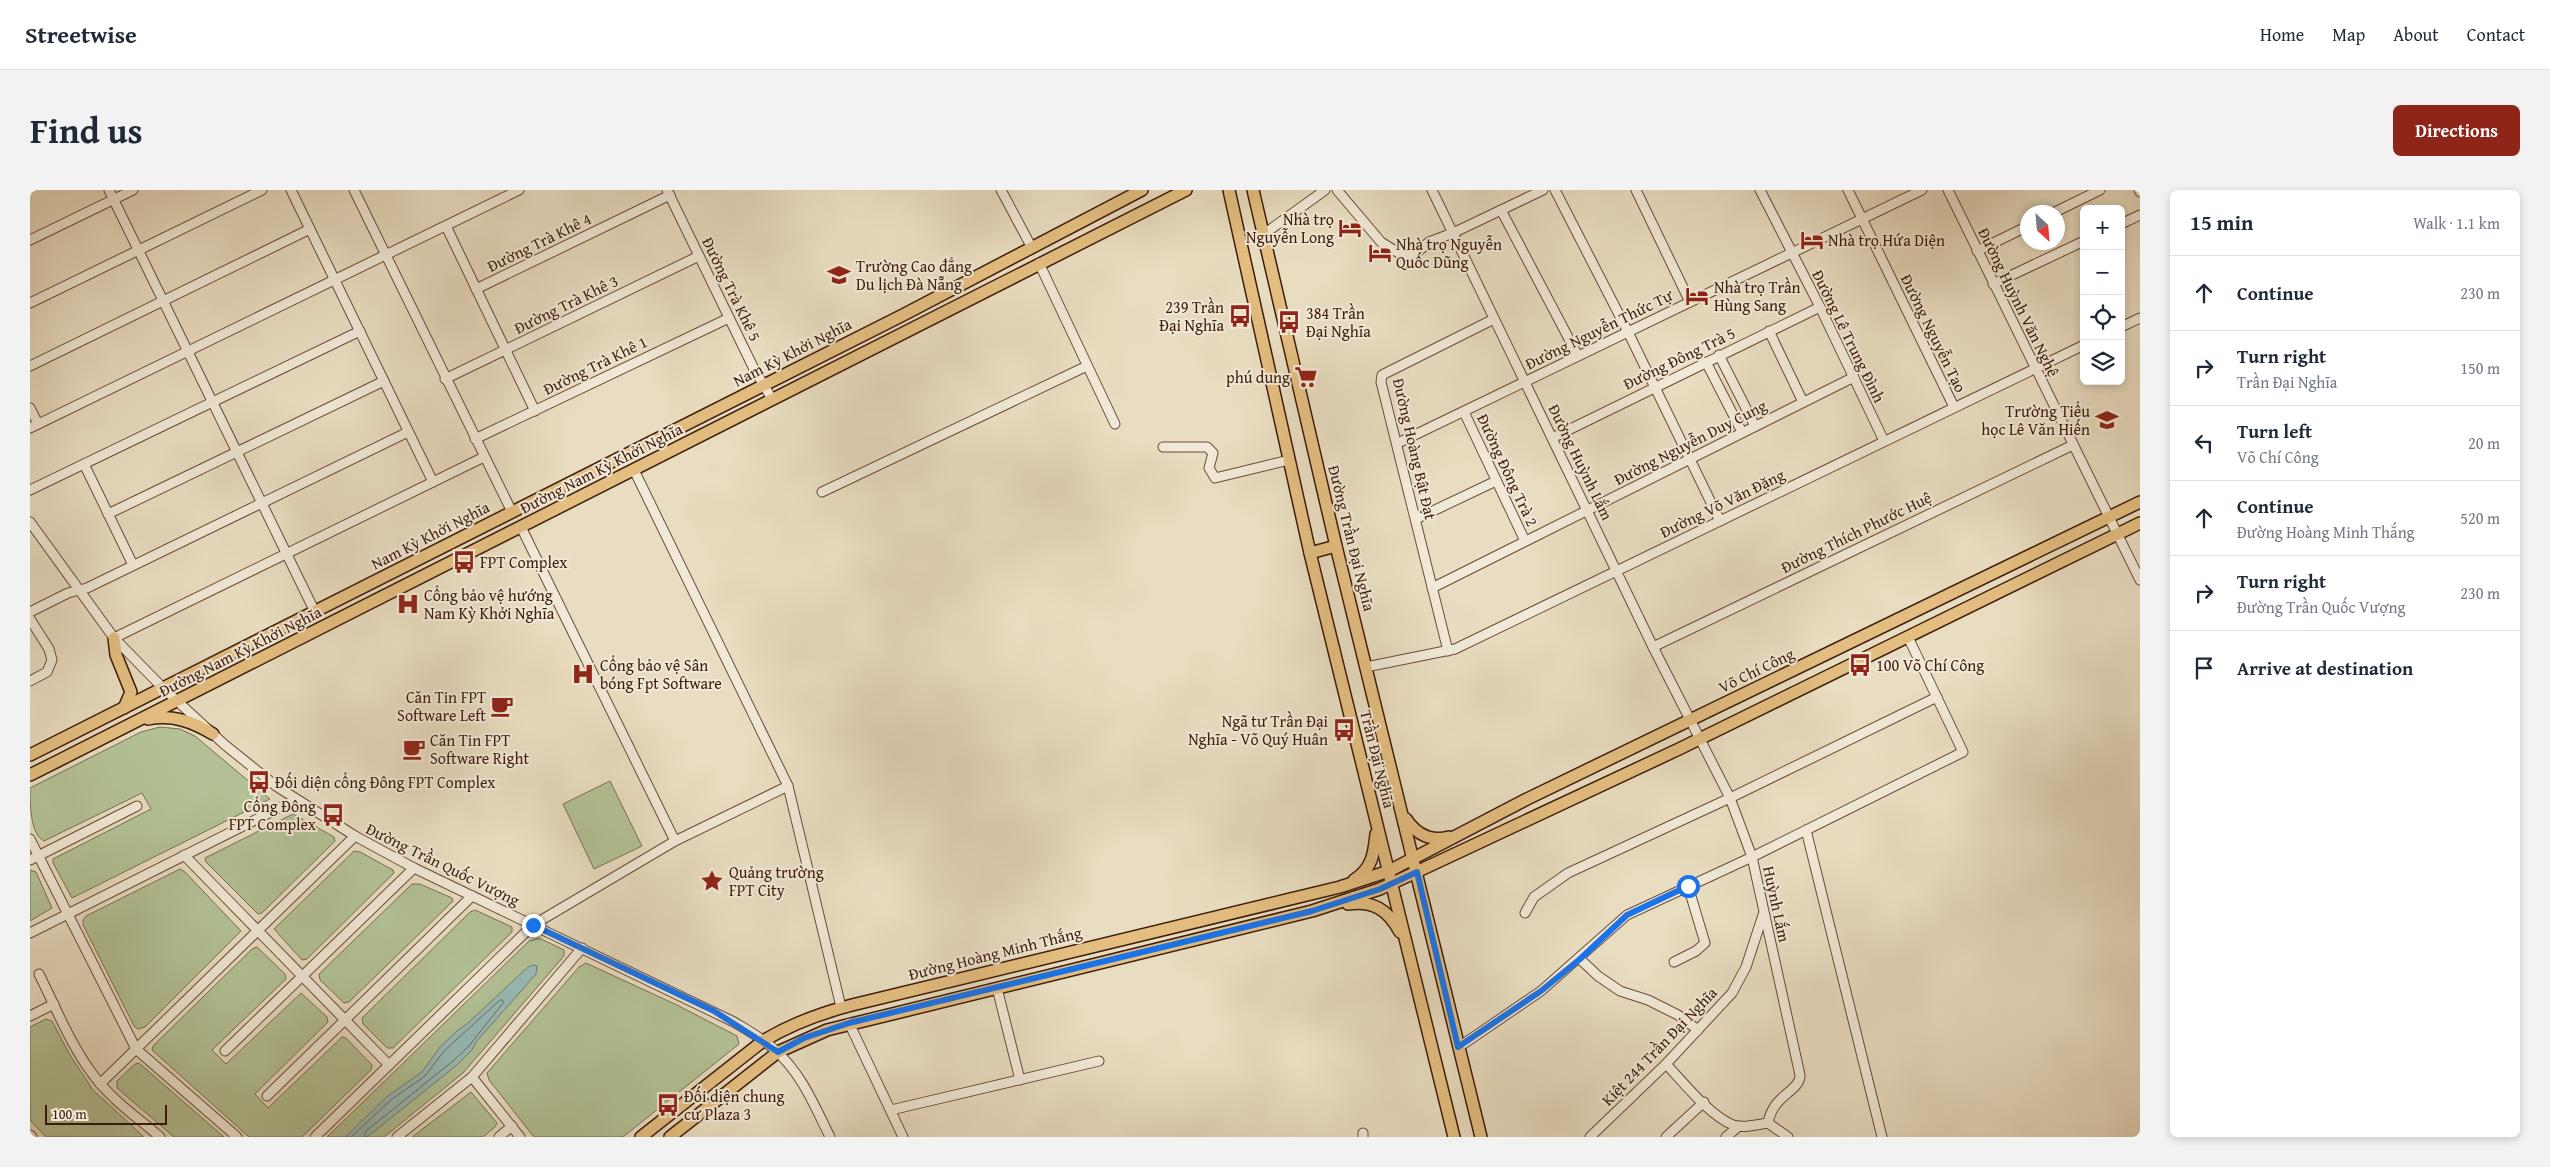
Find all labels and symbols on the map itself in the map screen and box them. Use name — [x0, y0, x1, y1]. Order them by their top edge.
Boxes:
north arrow — [2020, 205, 2065, 250]
street label: Đường Trà Khê 4 — [483, 206, 595, 278]
place label: Nhà trọ Nguyễn Long — [1246, 207, 1334, 249]
hotel icon: Nhà trọ Nguyễn Long — [1337, 215, 1363, 241]
street label: Đường Huỳnh Văn Nghệ — [1972, 223, 2066, 381]
hotel icon: Nhà trọ Hứa Diện — [1799, 227, 1825, 253]
place label: Nhà trọ Hứa Diện — [1828, 228, 1945, 252]
place label: Nhà trọ Nguyễn Quốc Dũng — [1396, 232, 1502, 274]
street label: Đường Trà Khê 5 — [696, 233, 768, 345]
hotel icon: Nhà trọ Nguyễn Quốc Dũng — [1367, 240, 1393, 266]
place label: Trường Cao đẳng Du lịch Đà Nẵng — [856, 254, 972, 296]
school or university icon: Trường Cao đẳng Du lịch Đà Nẵng — [826, 262, 852, 288]
street label: Đường Lê Trung Đình — [1806, 266, 1892, 406]
street label: Đường Trà Khê 3 — [510, 268, 622, 340]
street label: Đường Nguyễn Tạo — [1895, 270, 1973, 396]
place label: Nhà trọ Trần Hùng Sang — [1714, 275, 1801, 317]
street label: Đường Nguyễn Thức Tự — [1521, 282, 1678, 375]
hotel icon: Nhà trọ Trần Hùng Sang — [1684, 283, 1710, 309]
place label: 239 Trần Đại Nghĩa — [1159, 295, 1224, 337]
place label: 384 Trần Đại Nghĩa — [1306, 301, 1371, 343]
bus stop icon: 239 Trần Đại Nghĩa — [1227, 303, 1253, 329]
bus stop icon: 384 Trần Đại Nghĩa — [1276, 309, 1302, 335]
street label: Nam Kỳ Khởi Nghĩa — [728, 312, 856, 392]
street label: Đường Đông Trà 5 — [1619, 320, 1739, 396]
street label: Đường Trà Khê 1 — [539, 329, 651, 401]
supermarket icon: phú dung — [1293, 364, 1319, 390]
place label: phú dung — [1226, 365, 1290, 389]
street label: Đường Hoàng Bật Đạt — [1387, 376, 1443, 523]
street label: Đường Nguyễn Duy Cung — [1610, 393, 1771, 491]
place label: Trường Tiểu học Lê Văn Hiến — [1981, 399, 2090, 441]
street label: Đường Huỳnh Lắm — [1543, 400, 1619, 524]
school or university icon: Trường Tiểu học Lê Văn Hiến — [2094, 407, 2120, 433]
street label: Đường Đông Trà 2 — [1471, 410, 1545, 530]
street label: Đường Nam Kỳ Khởi Nghĩa — [516, 416, 687, 519]
street label: Đường Võ Văn Đặng — [1656, 462, 1788, 544]
street label: Đường Trần Đại Nghĩa — [1322, 463, 1382, 614]
street label: Đường Thích Phước Huệ — [1777, 485, 1935, 579]
street label: Nam Kỳ Khởi Nghĩa — [366, 495, 494, 575]
bus stop icon: FPT Complex — [451, 549, 477, 575]
place label: FPT Complex — [480, 550, 568, 574]
place label: Cổng bảo vệ hướng Nam Kỳ Khởi Nghĩa — [424, 583, 555, 625]
hospital icon: Cổng bảo vệ hướng Nam Kỳ Khởi Nghĩa — [395, 591, 421, 617]
street label: Đường Nam Kỳ Khởi Nghĩa — [155, 599, 326, 702]
street label: Võ Chí Công — [1714, 641, 1798, 699]
bus stop icon: 100 Võ Chí Công — [1847, 652, 1873, 678]
place label: Cổng bảo vệ Sân bóng Fpt Software — [600, 653, 722, 695]
place label: 100 Võ Chí Công — [1876, 653, 1984, 677]
hospital icon: Cổng bảo vệ Sân bóng Fpt Software — [570, 661, 596, 687]
place label: Căn Tin FPT Software Left — [397, 685, 486, 727]
cafe icon: Căn Tin FPT Software Left — [489, 693, 515, 719]
street label: Trần Đại Nghĩa — [1354, 707, 1402, 811]
place label: Ngã tư Trần Đại Nghĩa - Võ Quý Huân — [1188, 709, 1329, 751]
bus stop icon: Ngã tư Trần Đại Nghĩa - Võ Quý Huân — [1331, 717, 1357, 743]
place label: Căn Tin FPT Software Right — [430, 728, 529, 770]
cafe icon: Căn Tin FPT Software Right — [401, 736, 427, 762]
bus stop icon: Đối diện cổng Đông FPT Complex — [246, 769, 272, 795]
place label: Đối diện cổng Đông FPT Complex — [275, 770, 496, 794]
place label: Cổng Đông FPT Complex — [229, 794, 317, 836]
bus stop icon: Cổng Đông FPT Complex — [320, 802, 346, 828]
street label: Đường Trần Quốc Vượng — [362, 816, 524, 912]
place label: Quảng trường FPT City — [729, 860, 824, 902]
street label: Huỳnh Lắm — [1757, 864, 1797, 944]
place icon: Quảng trường FPT City — [699, 868, 725, 894]
route start — [1677, 875, 1700, 898]
route end — [522, 914, 545, 937]
street label: Đường Hoàng Minh Thắng — [906, 920, 1084, 986]
street label: Kiệt 244 Trần Đại Nghĩa — [1596, 981, 1723, 1111]
place label: Đối diện chung cư Plaza 3 — [684, 1084, 784, 1126]
bus stop icon: Đối diện chung cư Plaza 3 — [655, 1092, 681, 1118]
scale bar — [45, 1102, 168, 1125]

